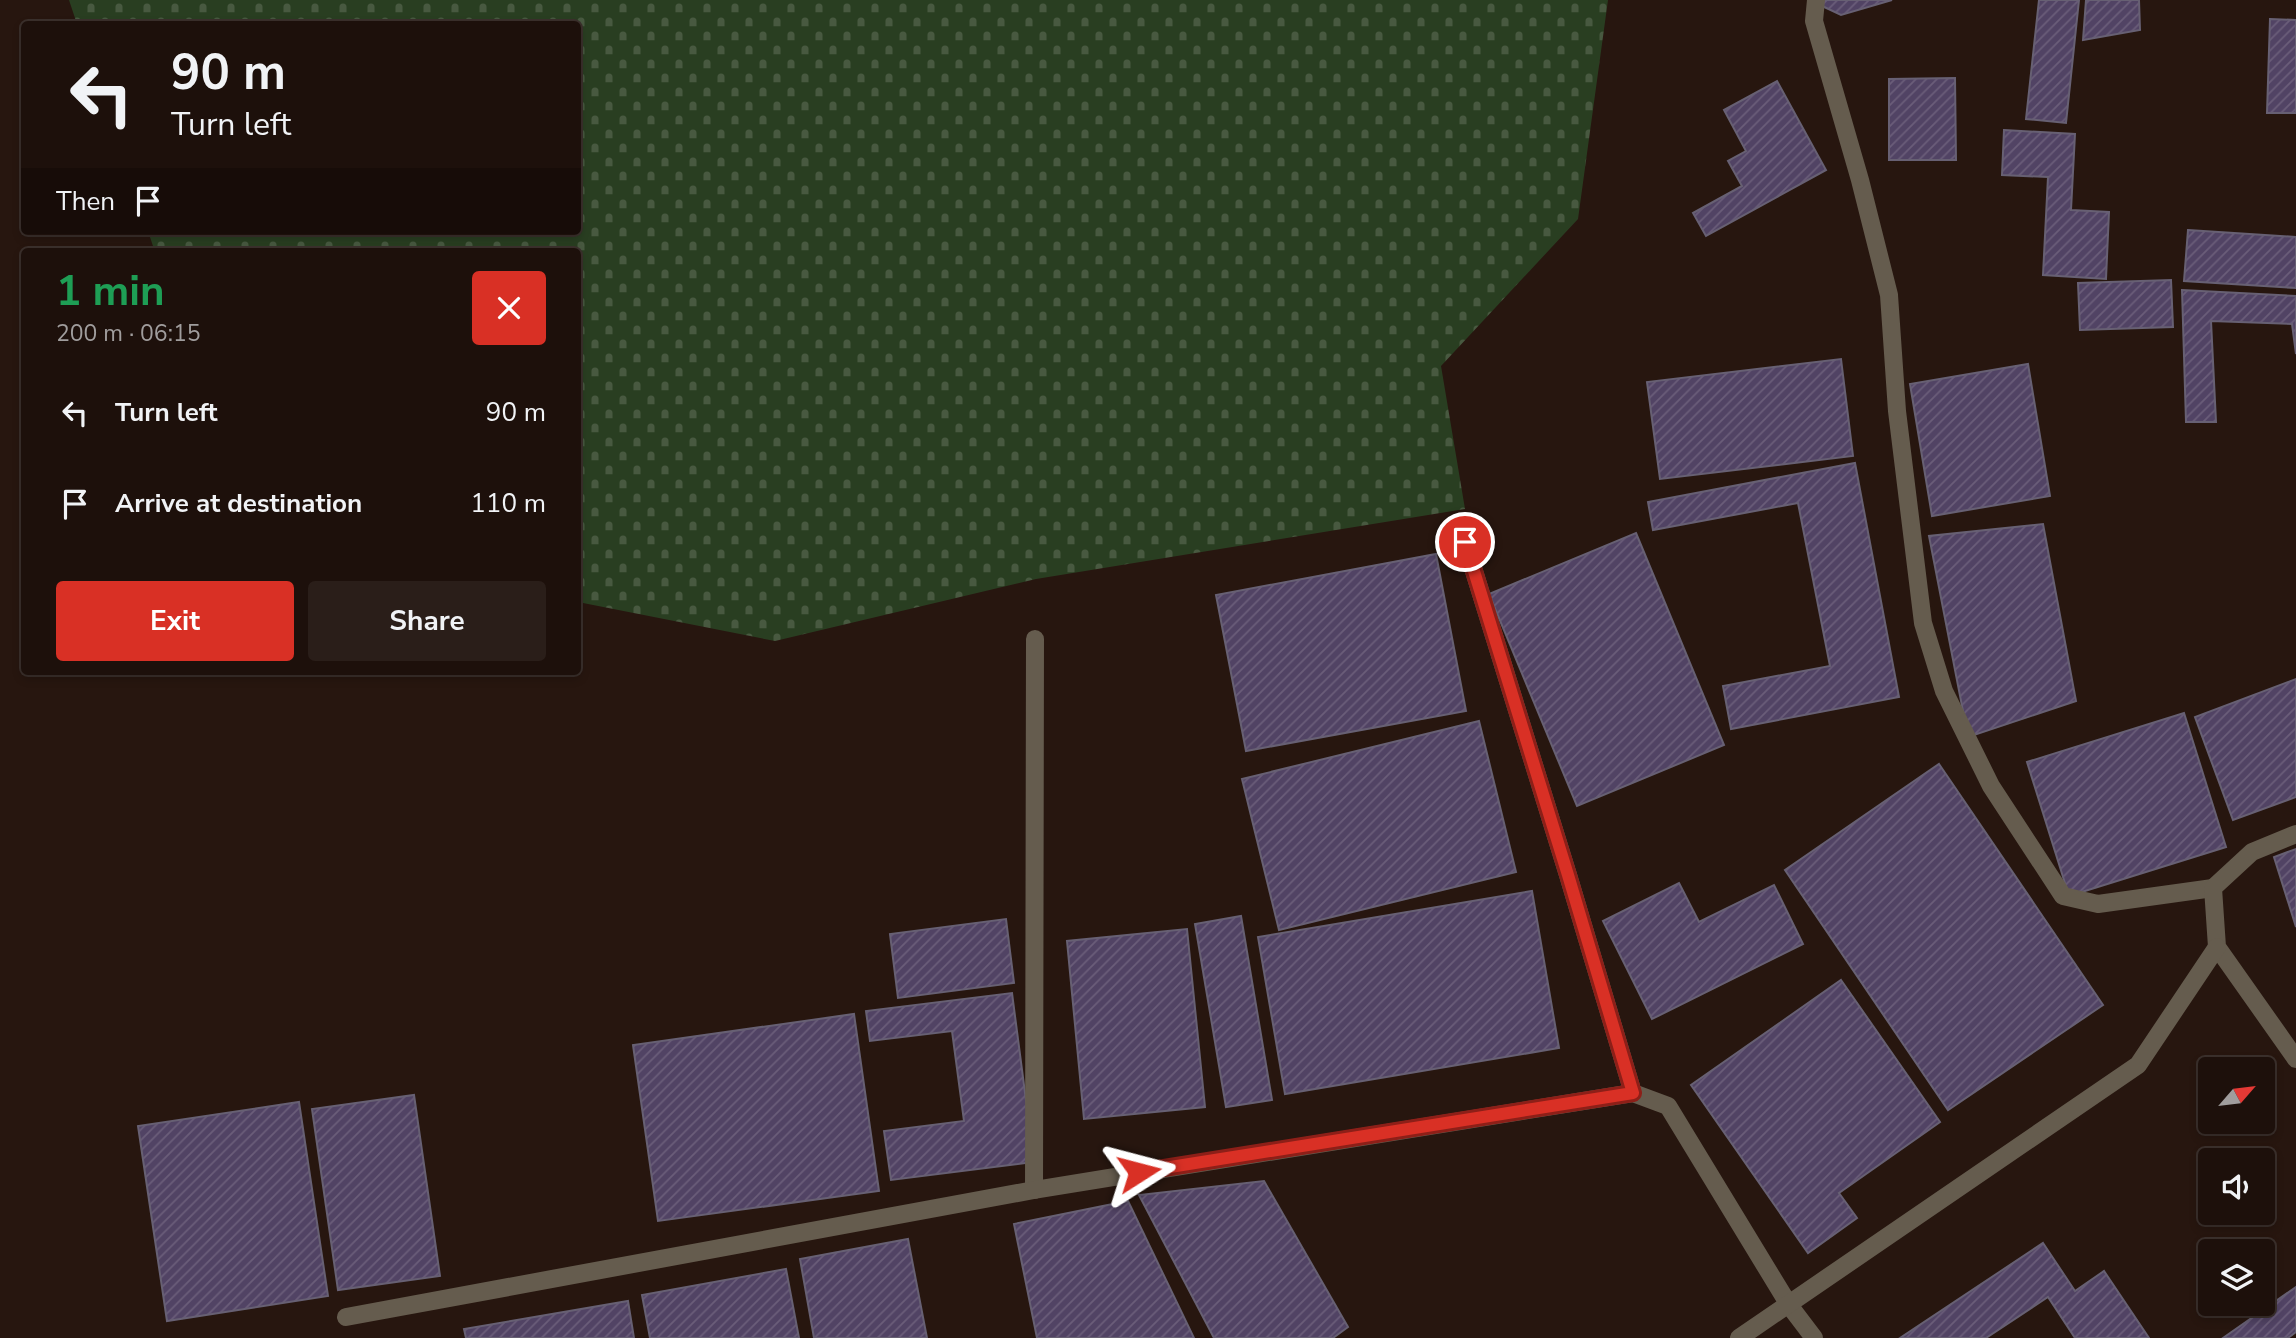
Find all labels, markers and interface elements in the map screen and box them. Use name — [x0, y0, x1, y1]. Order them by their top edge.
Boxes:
text: 90 m — [171, 39, 286, 106]
icon: left — [56, 49, 147, 140]
text: Turn left — [171, 103, 291, 146]
icon: arrive — [129, 182, 167, 220]
text: Then — [56, 184, 115, 219]
text: 1 min — [56, 263, 165, 320]
button: close — [472, 271, 546, 345]
text: 200 m · 06:15 — [56, 318, 201, 349]
icon: left — [56, 394, 94, 432]
text: Turn left — [115, 395, 218, 430]
text: 90 m — [486, 395, 546, 430]
icon: arrive — [56, 485, 94, 523]
text: Arrive at destination — [115, 486, 362, 521]
text: 110 m — [470, 486, 546, 521]
pin — [1435, 512, 1495, 572]
icon: arrive — [1446, 523, 1484, 561]
button: Exit — [56, 581, 294, 661]
button: Share — [308, 581, 546, 661]
north arrow — [2198, 1057, 2275, 1134]
map controls — [2198, 1057, 2275, 1316]
position arrow — [1102, 1135, 1176, 1209]
button: sound — [2198, 1148, 2275, 1225]
button: layers — [2198, 1239, 2275, 1316]

